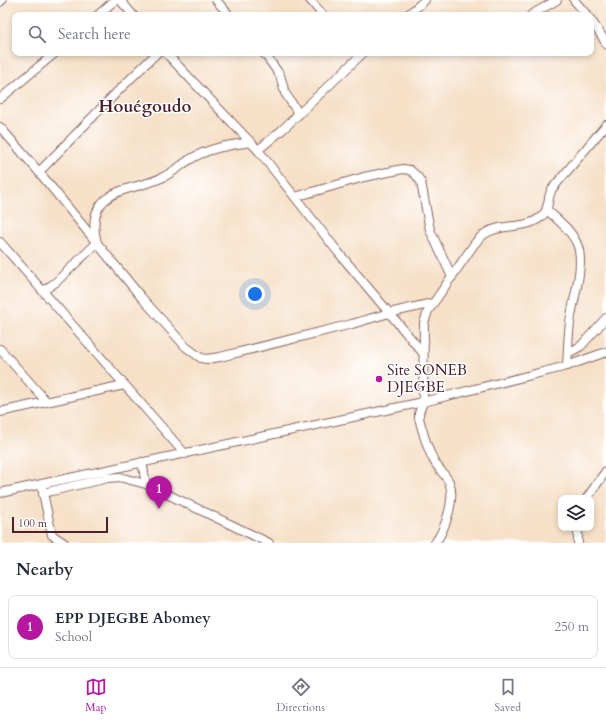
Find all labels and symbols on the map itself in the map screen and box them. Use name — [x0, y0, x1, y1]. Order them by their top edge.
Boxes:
district label: Houégoudo — [99, 95, 192, 118]
your location — [245, 284, 265, 304]
place label: Site SONEB DJEGBE — [387, 360, 467, 397]
marker: Site SONEB DJEGBE — [374, 374, 384, 384]
pin: 1 — [146, 476, 172, 509]
scale bar — [12, 515, 108, 534]

